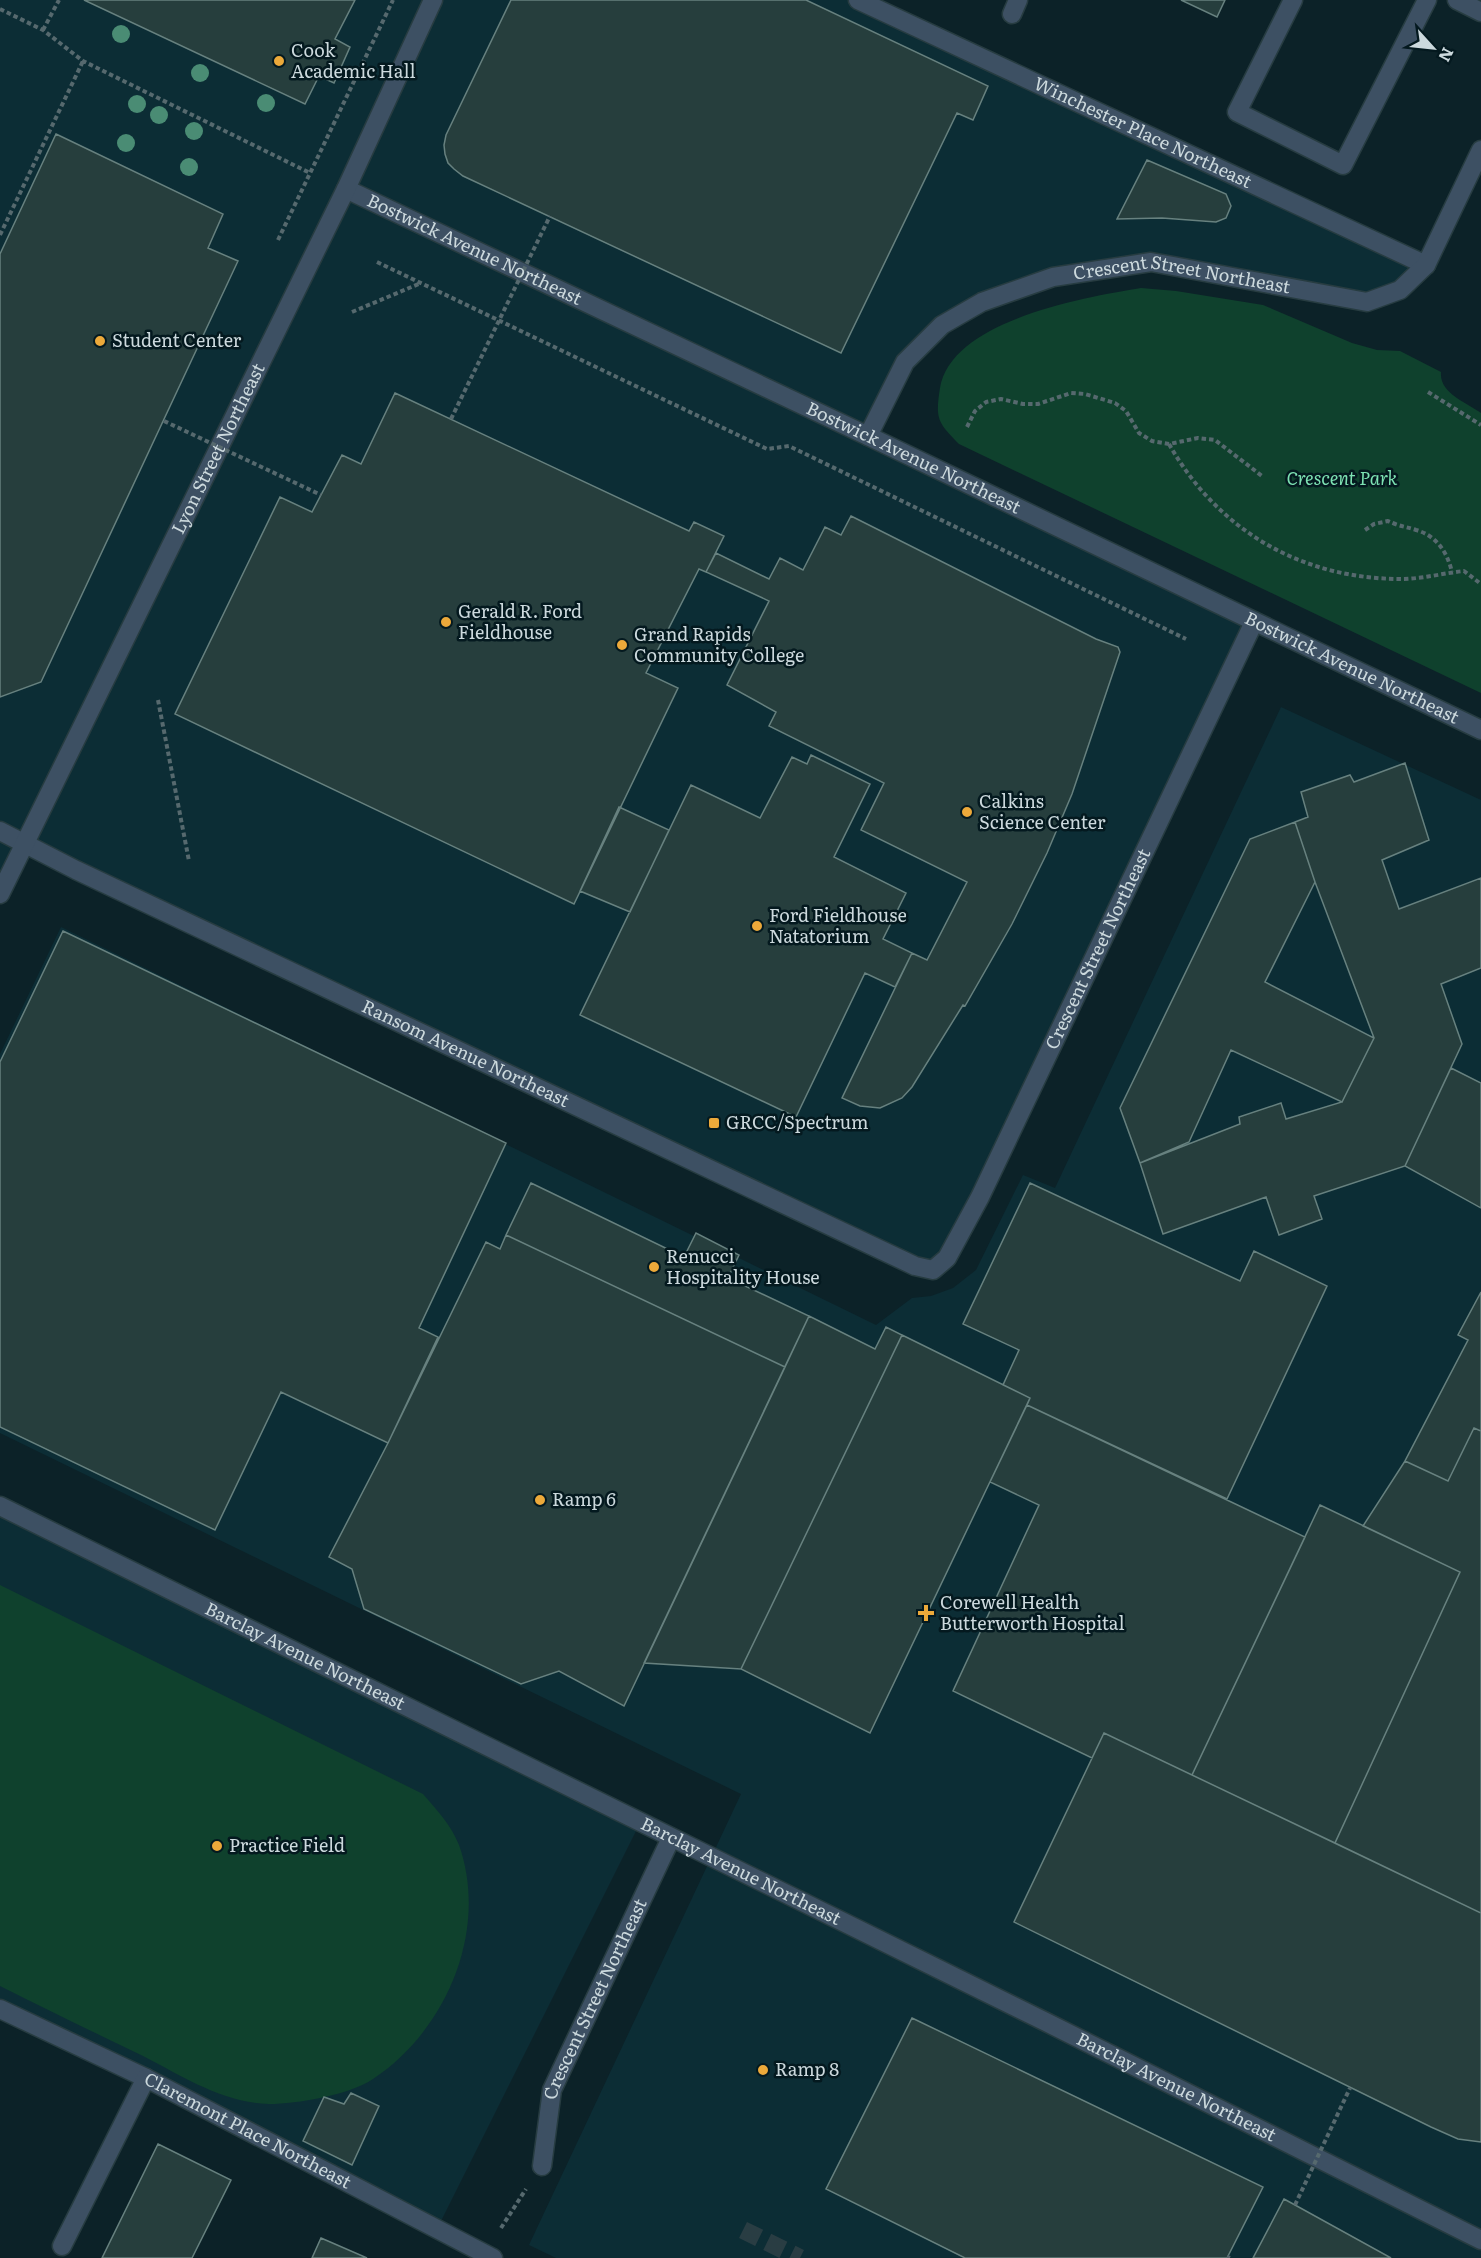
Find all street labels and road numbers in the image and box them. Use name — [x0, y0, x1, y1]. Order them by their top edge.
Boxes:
street label: Winchester Place Northeast — [1030, 69, 1257, 194]
street label: Bostwick Avenue Northeast — [363, 186, 588, 311]
street label: Crescent Street Northeast — [1071, 247, 1293, 300]
street label: Lyon Street Northeast — [164, 357, 271, 538]
street label: Bostwick Avenue Northeast — [802, 394, 1027, 520]
street label: Bostwick Avenue Northeast — [1241, 604, 1465, 730]
street label: Crescent Street Northeast — [1037, 843, 1157, 1054]
street label: Ransom Avenue Northeast — [358, 992, 575, 1113]
street label: Barclay Avenue Northeast — [201, 1594, 411, 1716]
street label: Barclay Avenue Northeast — [637, 1809, 847, 1931]
street label: Crescent Street Northeast — [536, 1893, 653, 2101]
street label: Barclay Avenue Northeast — [1072, 2024, 1282, 2148]
street label: Claremont Place Northeast — [140, 2064, 357, 2195]

